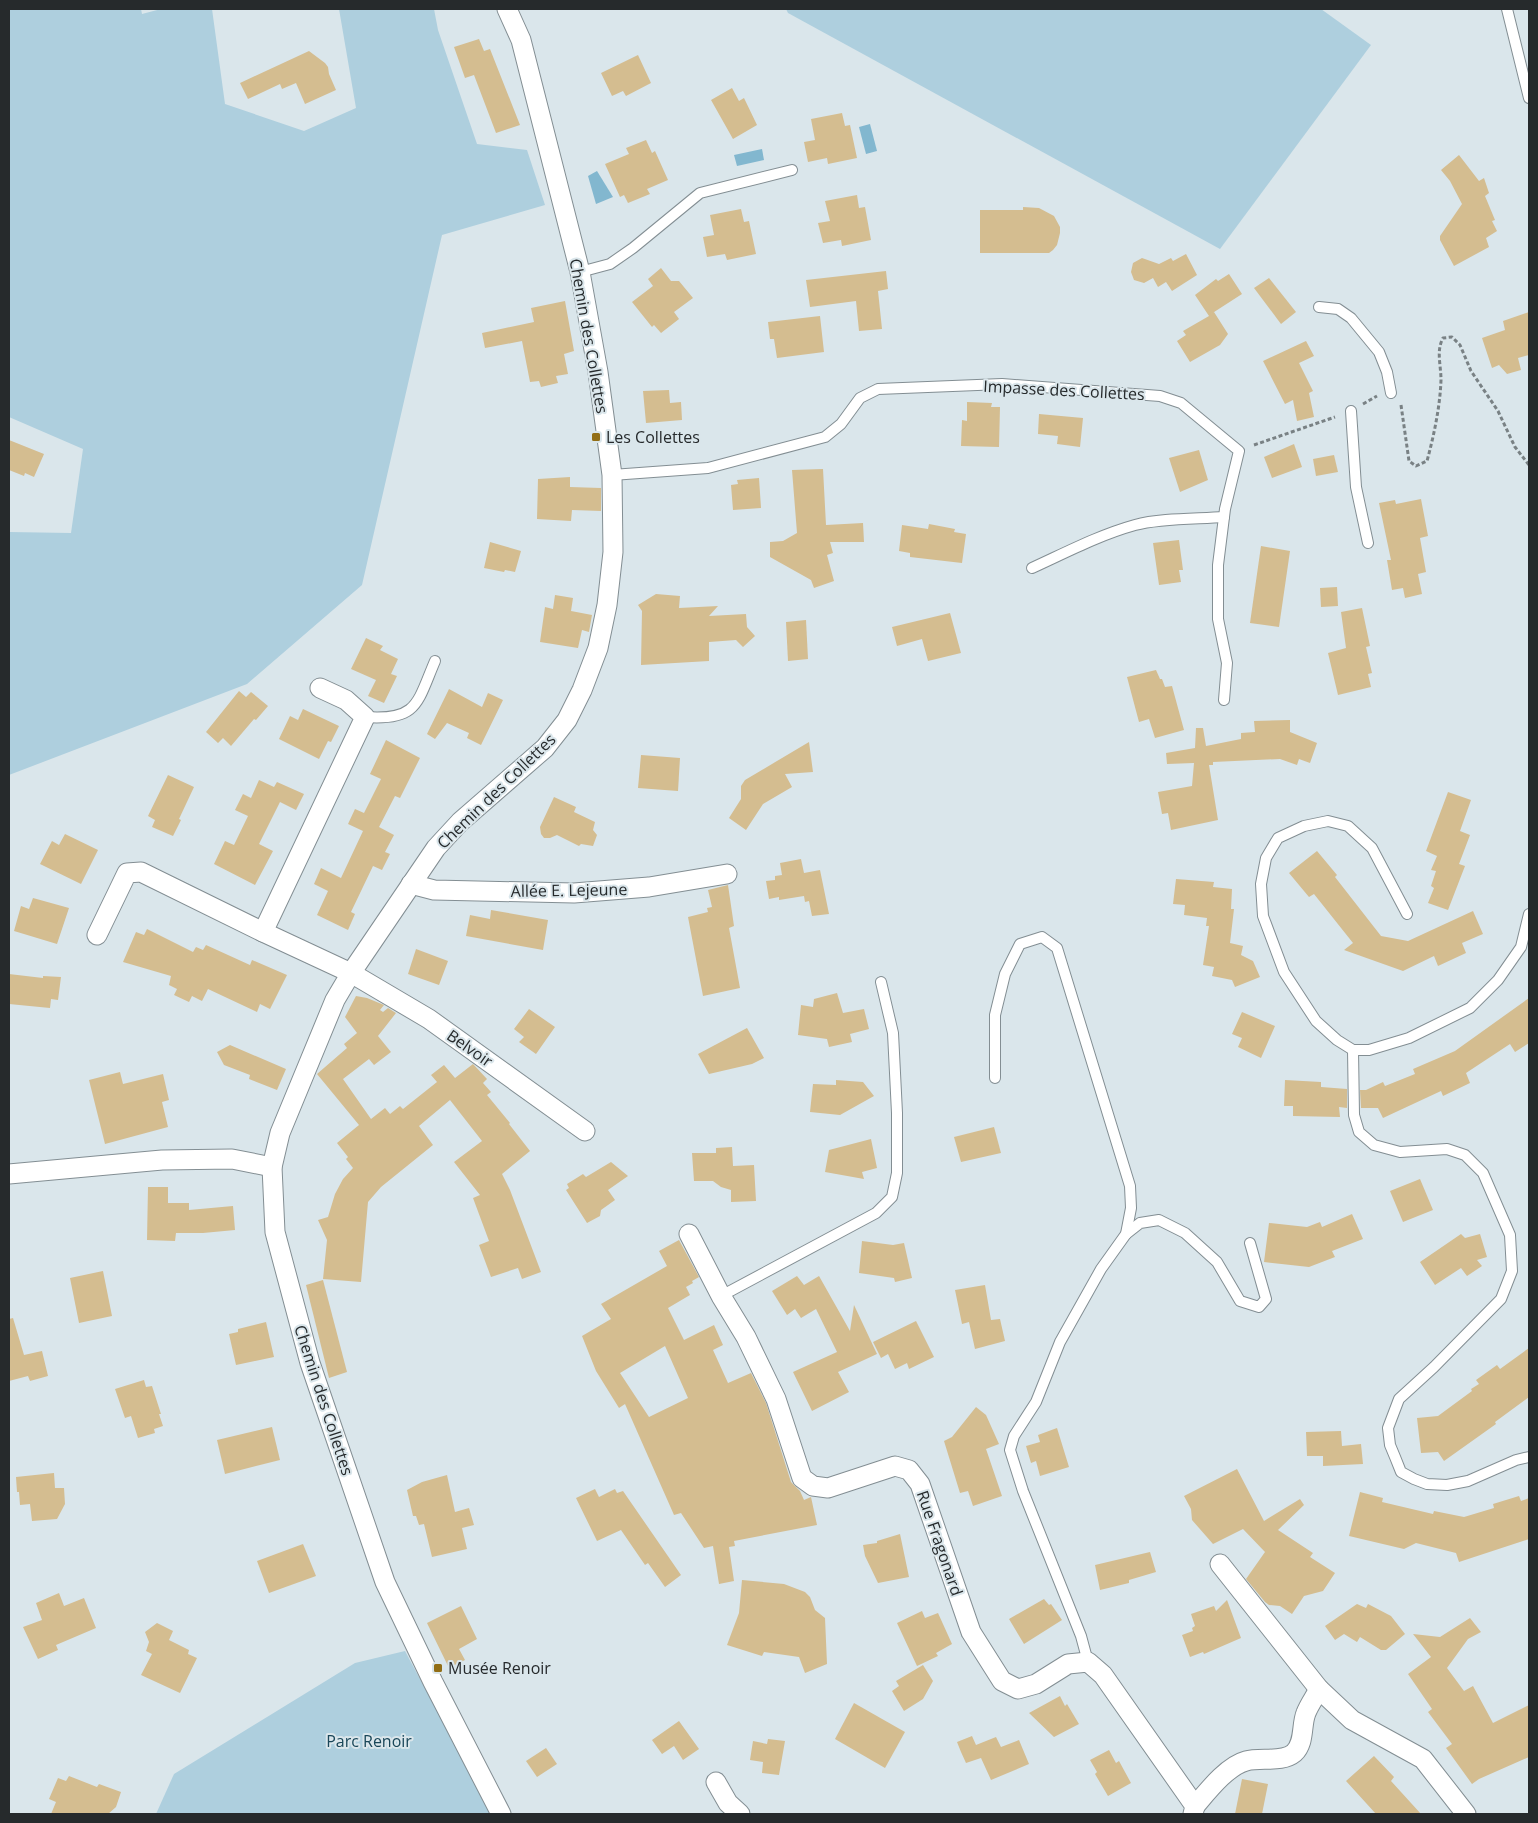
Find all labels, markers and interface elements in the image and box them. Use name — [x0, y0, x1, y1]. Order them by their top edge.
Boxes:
street label: Chemin des Collettes — [565, 257, 613, 415]
street label: Impasse des Collettes — [983, 375, 1145, 405]
place label: Les Collettes — [606, 426, 700, 448]
marker: Les Collettes — [590, 431, 602, 443]
street label: Chemin des Collettes — [432, 729, 560, 853]
street label: Allée E. Lejeune — [511, 878, 627, 902]
street label: Belvoir — [443, 1024, 498, 1072]
street label: Chemin des Collettes — [289, 1322, 359, 1478]
street label: Rue Fragonard — [912, 1487, 968, 1599]
place label: Musée Renoir — [448, 1657, 551, 1679]
marker: Musée Renoir — [432, 1662, 444, 1674]
park label: Parc Renoir — [326, 1730, 412, 1752]

